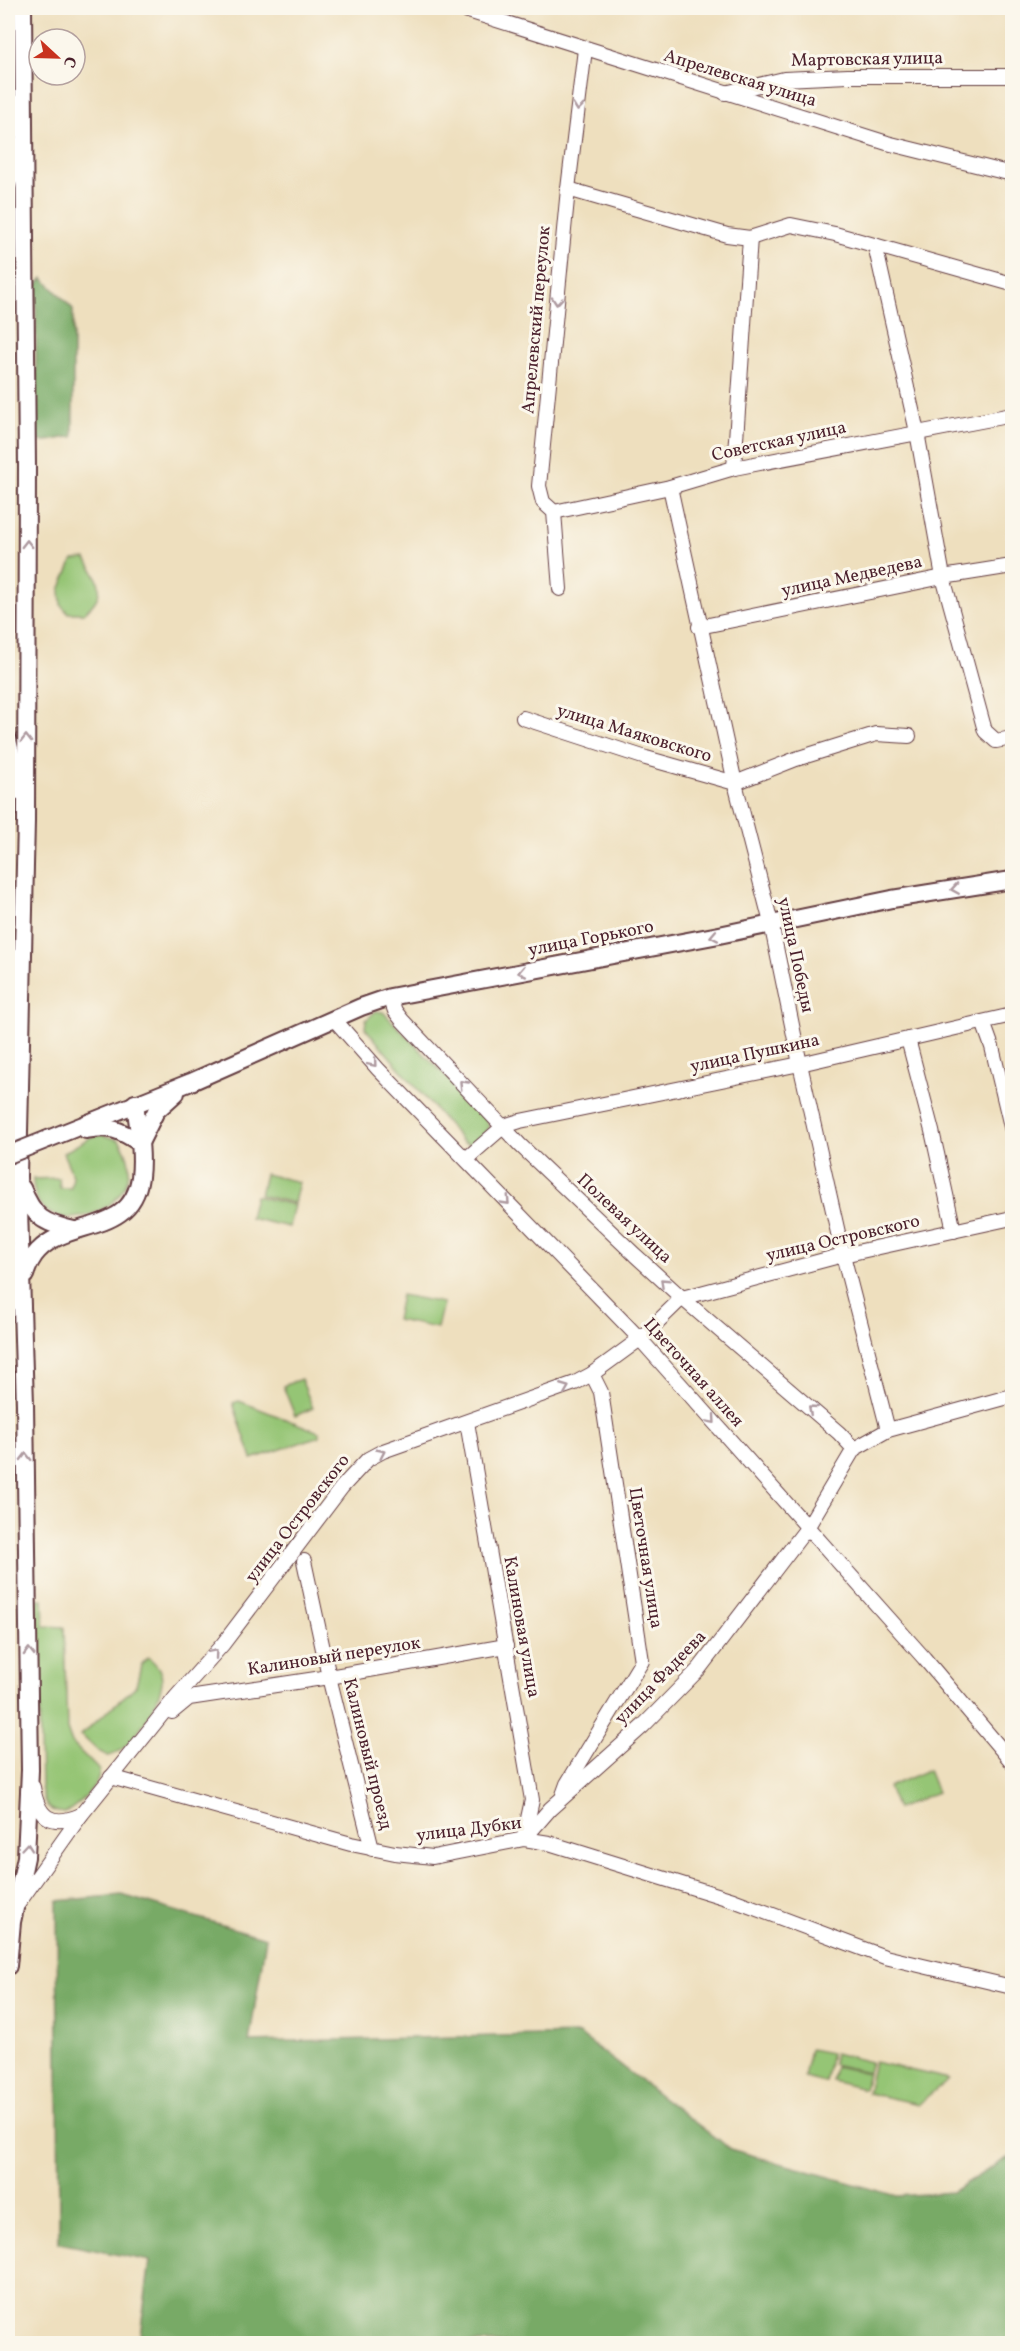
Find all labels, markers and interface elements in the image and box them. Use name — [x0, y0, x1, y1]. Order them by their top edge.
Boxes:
north arrow — [27, 27, 87, 87]
street label: Апрелевская улица — [660, 44, 820, 114]
street label: Мартовская улица — [791, 46, 943, 74]
text: С — [57, 53, 81, 71]
one-way arrow — [572, 102, 584, 112]
street label: Апрелевский переулок — [516, 225, 558, 415]
one-way arrow — [551, 296, 564, 305]
street label: Советская улица — [709, 416, 849, 468]
one-way arrow — [21, 540, 33, 549]
street label: улица Медведева — [779, 550, 925, 604]
street label: улица Маяковского — [553, 699, 715, 769]
one-way arrow — [20, 735, 33, 744]
one-way arrow — [950, 882, 959, 894]
street label: улица Победы — [771, 895, 820, 1015]
street label: улица Горького — [526, 915, 656, 963]
one-way arrow — [709, 929, 719, 942]
one-way arrow — [517, 965, 527, 977]
street label: улица Пушкина — [688, 1028, 822, 1080]
one-way arrow — [366, 1056, 377, 1067]
one-way arrow — [460, 1080, 471, 1091]
street label: Полевая улица — [571, 1168, 677, 1270]
one-way arrow — [499, 1194, 510, 1205]
street label: улица Островского — [764, 1209, 922, 1269]
one-way arrow — [660, 1278, 671, 1289]
street label: Цветочная аллея — [637, 1313, 749, 1433]
one-way arrow — [559, 1383, 570, 1395]
one-way arrow — [808, 1405, 819, 1416]
one-way arrow — [705, 1413, 716, 1424]
one-way arrow — [375, 1448, 386, 1460]
street label: улица Островского — [240, 1449, 356, 1589]
one-way arrow — [20, 1452, 32, 1461]
street label: Цветочная улица — [622, 1486, 668, 1630]
street label: Калиновая улица — [496, 1554, 546, 1700]
street label: улица Фадеева — [609, 1625, 713, 1731]
street label: Калиновый переулок — [246, 1631, 423, 1683]
one-way arrow — [23, 1647, 35, 1656]
one-way arrow — [207, 1649, 218, 1660]
street label: Калиновый проезд — [336, 1675, 398, 1833]
street label: улица Дубки — [415, 1811, 523, 1849]
one-way arrow — [20, 1842, 33, 1851]

